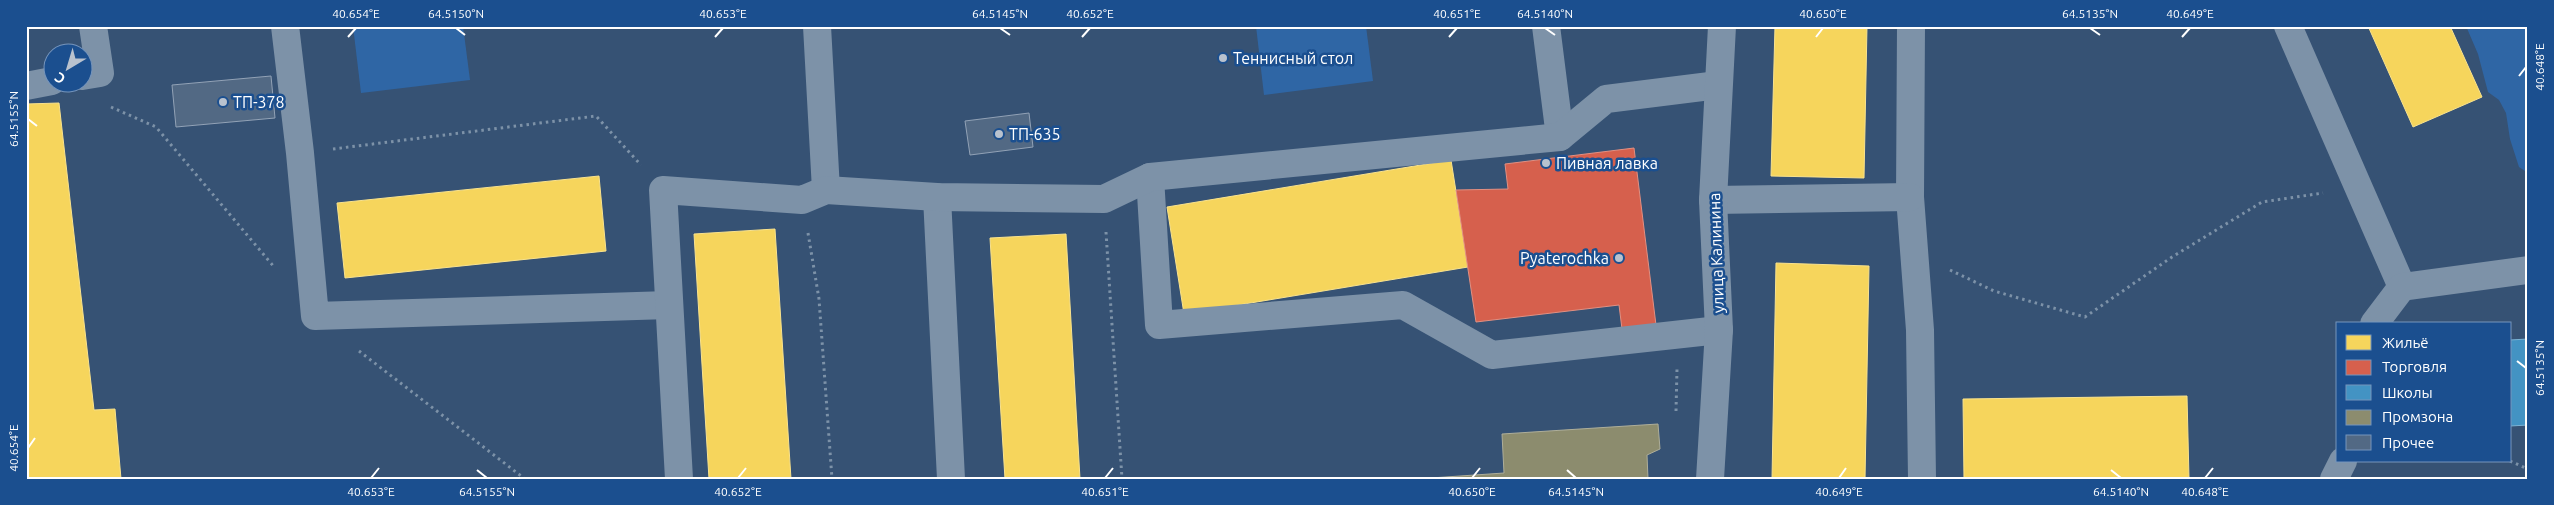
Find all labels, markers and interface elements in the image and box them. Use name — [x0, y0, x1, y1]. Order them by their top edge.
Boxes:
text: 40.654°E — [332, 7, 380, 20]
text: 64.5150°N — [428, 7, 484, 20]
text: 40.653°E — [699, 7, 747, 20]
text: 64.5145°N — [972, 7, 1028, 20]
text: 40.652°E — [1066, 7, 1114, 20]
text: 40.651°E — [1433, 7, 1481, 20]
text: 64.5140°N — [1517, 7, 1573, 20]
text: 40.650°E — [1799, 7, 1847, 20]
text: 64.5135°N — [2062, 7, 2118, 20]
text: 40.649°E — [2166, 7, 2214, 20]
north arrow — [42, 42, 92, 92]
text: 40.648°E — [2533, 43, 2546, 91]
place label: Теннисный стол — [1233, 49, 1353, 67]
marker: Теннисный стол — [1217, 52, 1229, 64]
text: С — [52, 69, 68, 87]
text: 64.5155°N — [7, 91, 20, 147]
place label: ТП-378 — [233, 93, 285, 111]
marker: ТП-378 — [217, 96, 229, 108]
place label: ТП-635 — [1009, 125, 1061, 143]
marker: ТП-635 — [993, 128, 1005, 140]
place label: Пивная лавка — [1556, 154, 1658, 172]
marker: Пивная лавка — [1540, 157, 1552, 169]
street label: улица Калинина — [1705, 192, 1727, 314]
place label: Pyaterochka — [1520, 249, 1609, 267]
marker: Pyaterochka — [1613, 252, 1625, 264]
legend — [2336, 322, 2512, 462]
text: Жильё — [2382, 334, 2429, 351]
text: 64.5135°N — [2533, 340, 2546, 396]
text: Торговля — [2382, 358, 2447, 375]
text: Школы — [2382, 384, 2433, 401]
text: Промзона — [2382, 408, 2453, 425]
text: 40.654°E — [7, 424, 20, 472]
text: Прочее — [2382, 434, 2434, 451]
text: 40.653°E — [347, 485, 395, 498]
text: 64.5155°N — [459, 485, 515, 498]
text: 40.652°E — [714, 485, 762, 498]
text: 40.651°E — [1081, 485, 1129, 498]
text: 40.650°E — [1448, 485, 1496, 498]
text: 64.5145°N — [1548, 485, 1604, 498]
text: 40.649°E — [1815, 485, 1863, 498]
text: 64.5140°N — [2093, 485, 2149, 498]
text: 40.648°E — [2181, 485, 2229, 498]

